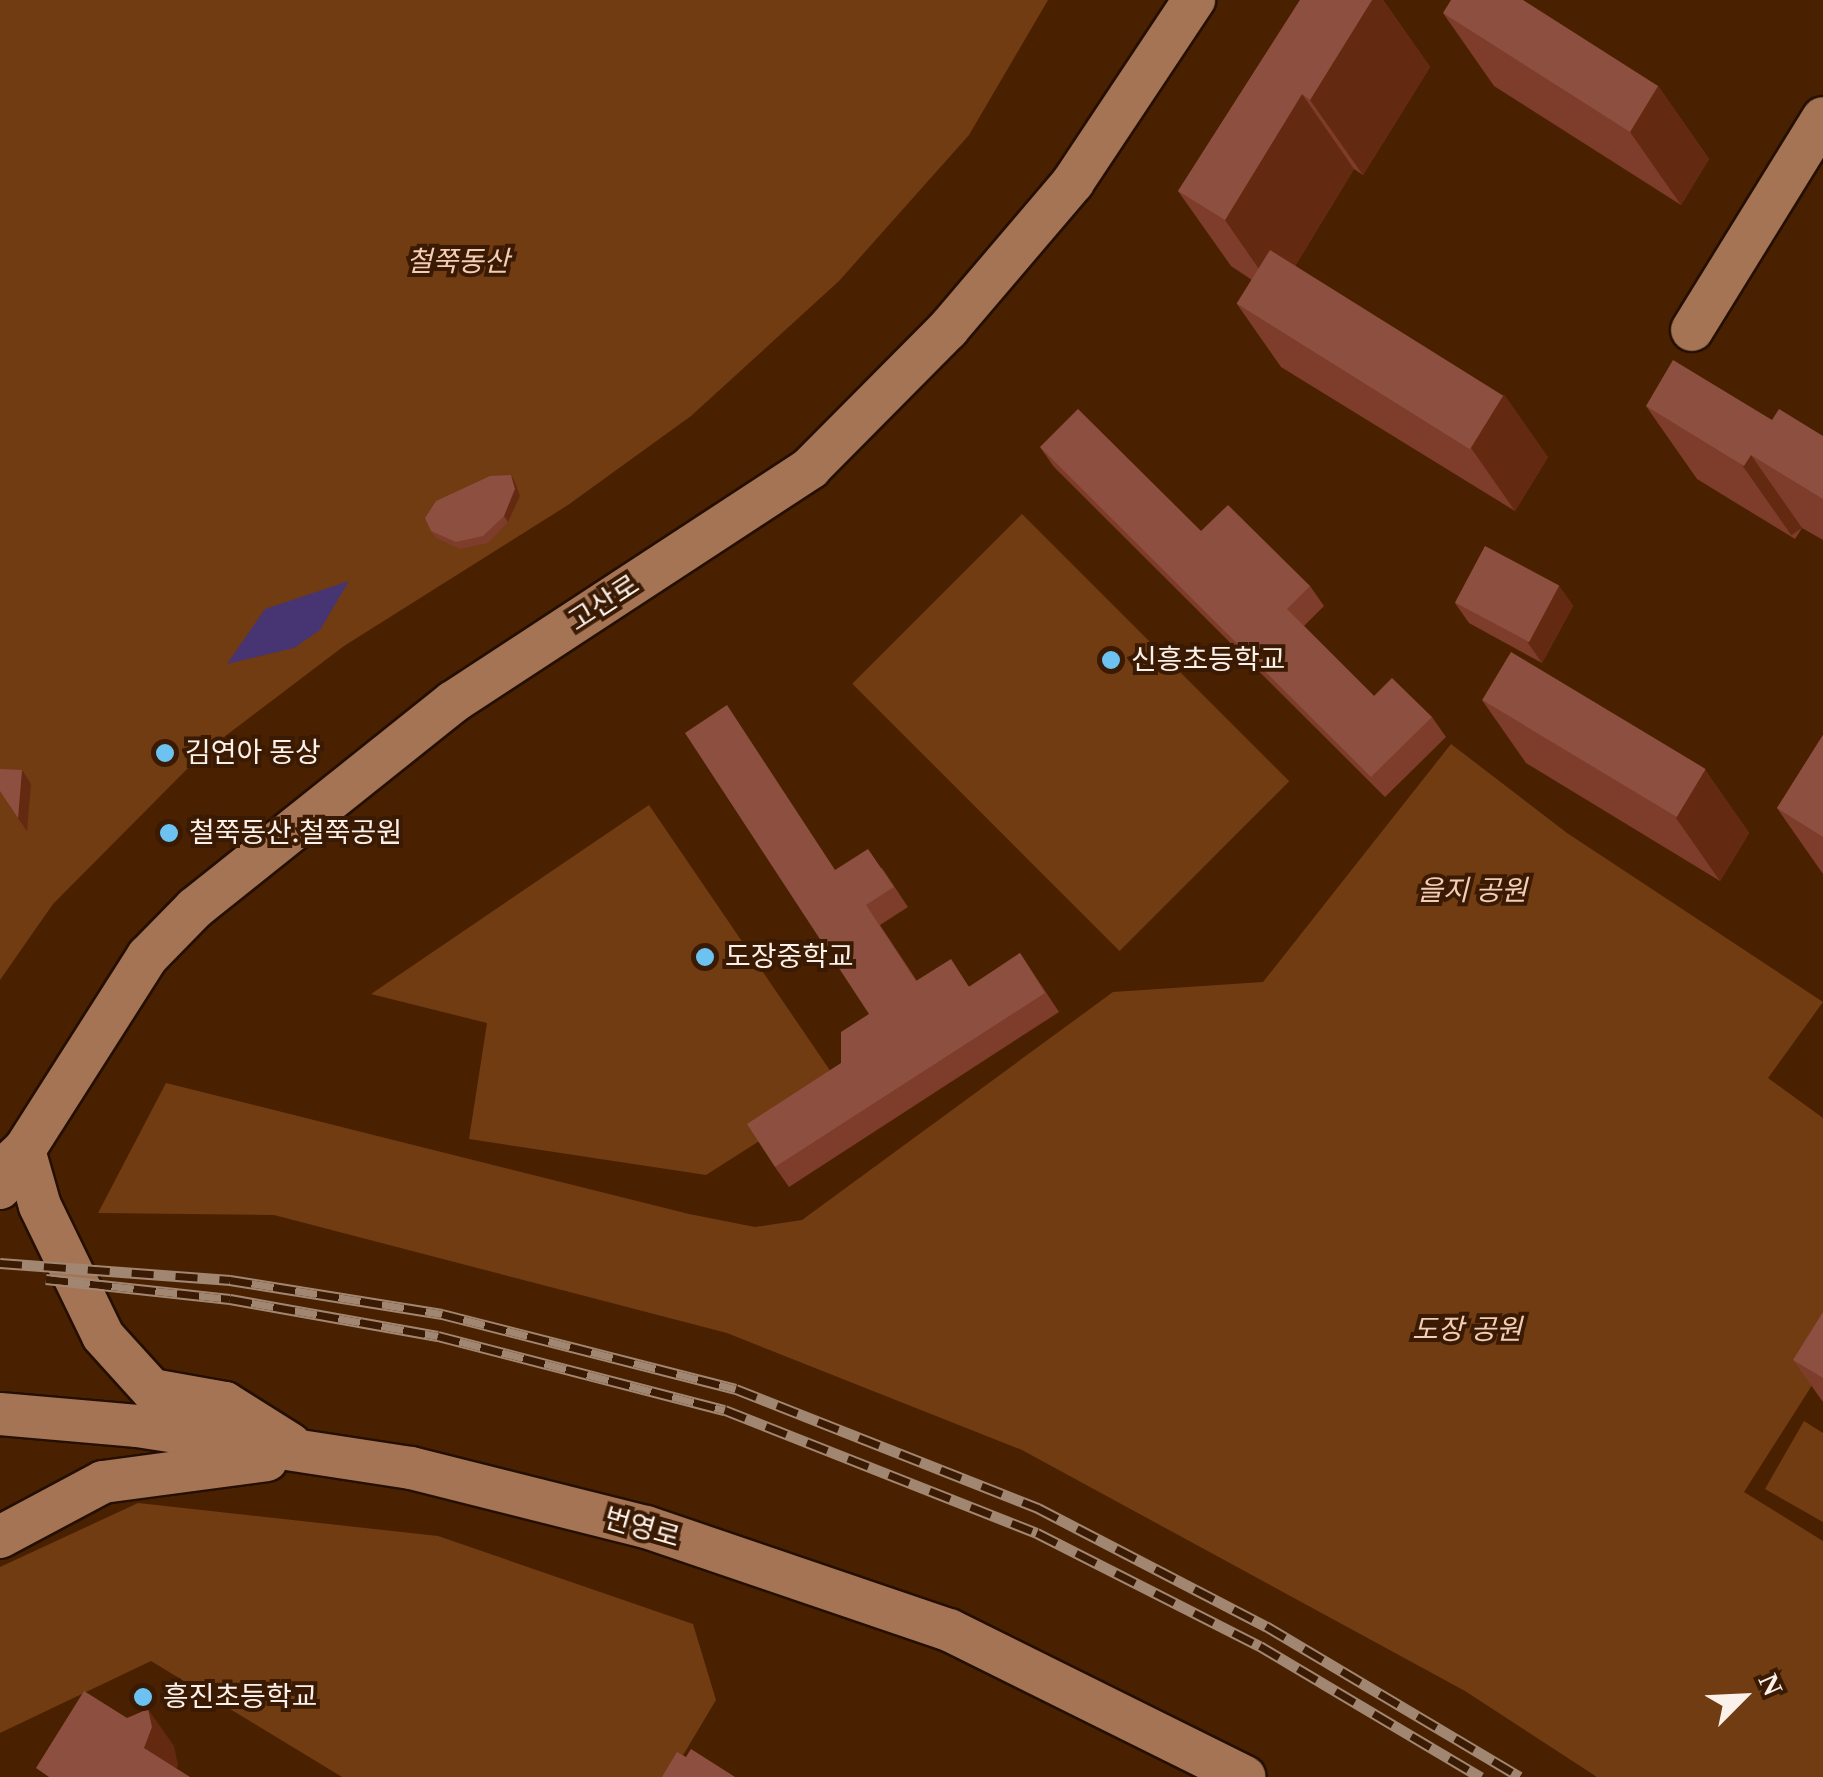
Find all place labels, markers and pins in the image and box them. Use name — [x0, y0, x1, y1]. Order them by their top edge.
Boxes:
place label: 신흥초등학교 — [1131, 643, 1286, 677]
marker: 신흥초등학교 — [1100, 649, 1122, 671]
place label: 김연아 동상 — [185, 736, 321, 770]
marker: 김연아 동상 — [154, 742, 176, 764]
place label: 철쭉동산.철쭉공원 — [189, 816, 402, 850]
marker: 철쭉동산.철쭉공원 — [158, 822, 180, 844]
place label: 도장중학교 — [725, 940, 854, 974]
marker: 도장중학교 — [694, 946, 716, 968]
place label: 흥진초등학교 — [163, 1680, 318, 1714]
marker: 흥진초등학교 — [132, 1686, 154, 1708]

